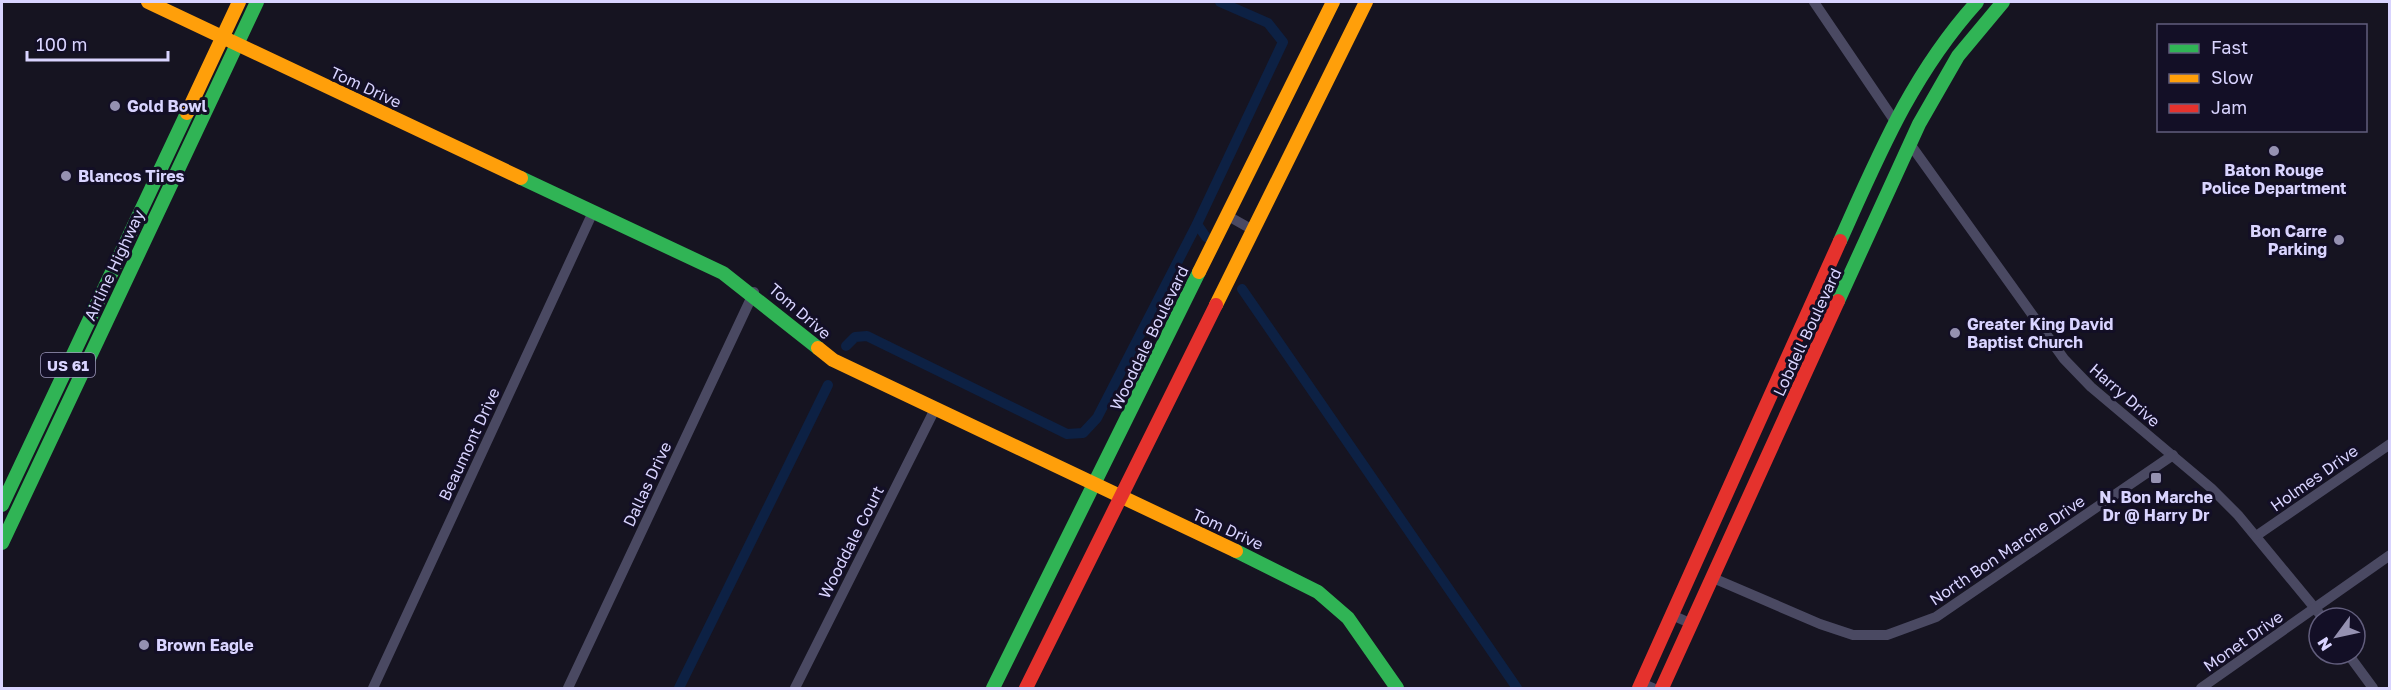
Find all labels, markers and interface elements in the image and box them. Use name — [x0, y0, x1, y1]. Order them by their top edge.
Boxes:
scale bar — [27, 24, 168, 62]
legend — [2157, 24, 2367, 132]
text: 100 m — [36, 33, 87, 55]
text: Fast — [2211, 36, 2248, 58]
street label: Tom Drive — [327, 62, 405, 112]
text: Slow — [2211, 66, 2254, 88]
place label: Gold Bowl — [127, 96, 208, 116]
text: Jam — [2211, 96, 2247, 118]
marker: Gold Bowl — [108, 99, 122, 113]
marker: Baton Rouge Police Department — [2267, 144, 2281, 158]
place label: Baton Rouge Police Department — [2201, 160, 2347, 198]
place label: Blancos Tires — [78, 166, 185, 186]
marker: Blancos Tires — [59, 169, 73, 183]
street label: Airline Highway — [80, 206, 148, 324]
place label: Bon Carre Parking — [2250, 221, 2327, 259]
marker: Bon Carre Parking — [2332, 233, 2346, 247]
street label: Wooddale Boulevard — [1105, 262, 1193, 414]
street label: Lobdell Boulevard — [1769, 265, 1845, 399]
street label: Tom Drive — [765, 279, 835, 343]
place label: Greater King David Baptist Church — [1967, 314, 2114, 352]
marker: Greater King David Baptist Church — [1948, 326, 1962, 340]
road number: US 61 — [41, 353, 95, 377]
street label: Harry Drive — [2086, 359, 2164, 431]
street label: Beaumont Drive — [434, 384, 504, 504]
street label: Dallas Drive — [619, 438, 675, 530]
street label: Holmes Drive — [2266, 440, 2362, 516]
marker: N. Bon Marche Dr @ Harry Dr — [2149, 471, 2163, 485]
street label: Wooddale Court — [814, 482, 888, 602]
place label: N. Bon Marche Dr @ Harry Dr — [2099, 487, 2213, 525]
street label: North Bon Marche Drive — [1926, 491, 2088, 609]
street label: Tom Drive — [1189, 504, 1267, 554]
street label: Monet Drive — [2199, 606, 2287, 676]
north arrow — [2307, 606, 2367, 666]
text: N — [2313, 634, 2336, 655]
place label: Brown Eagle — [156, 635, 254, 655]
marker: Brown Eagle — [137, 638, 151, 652]

